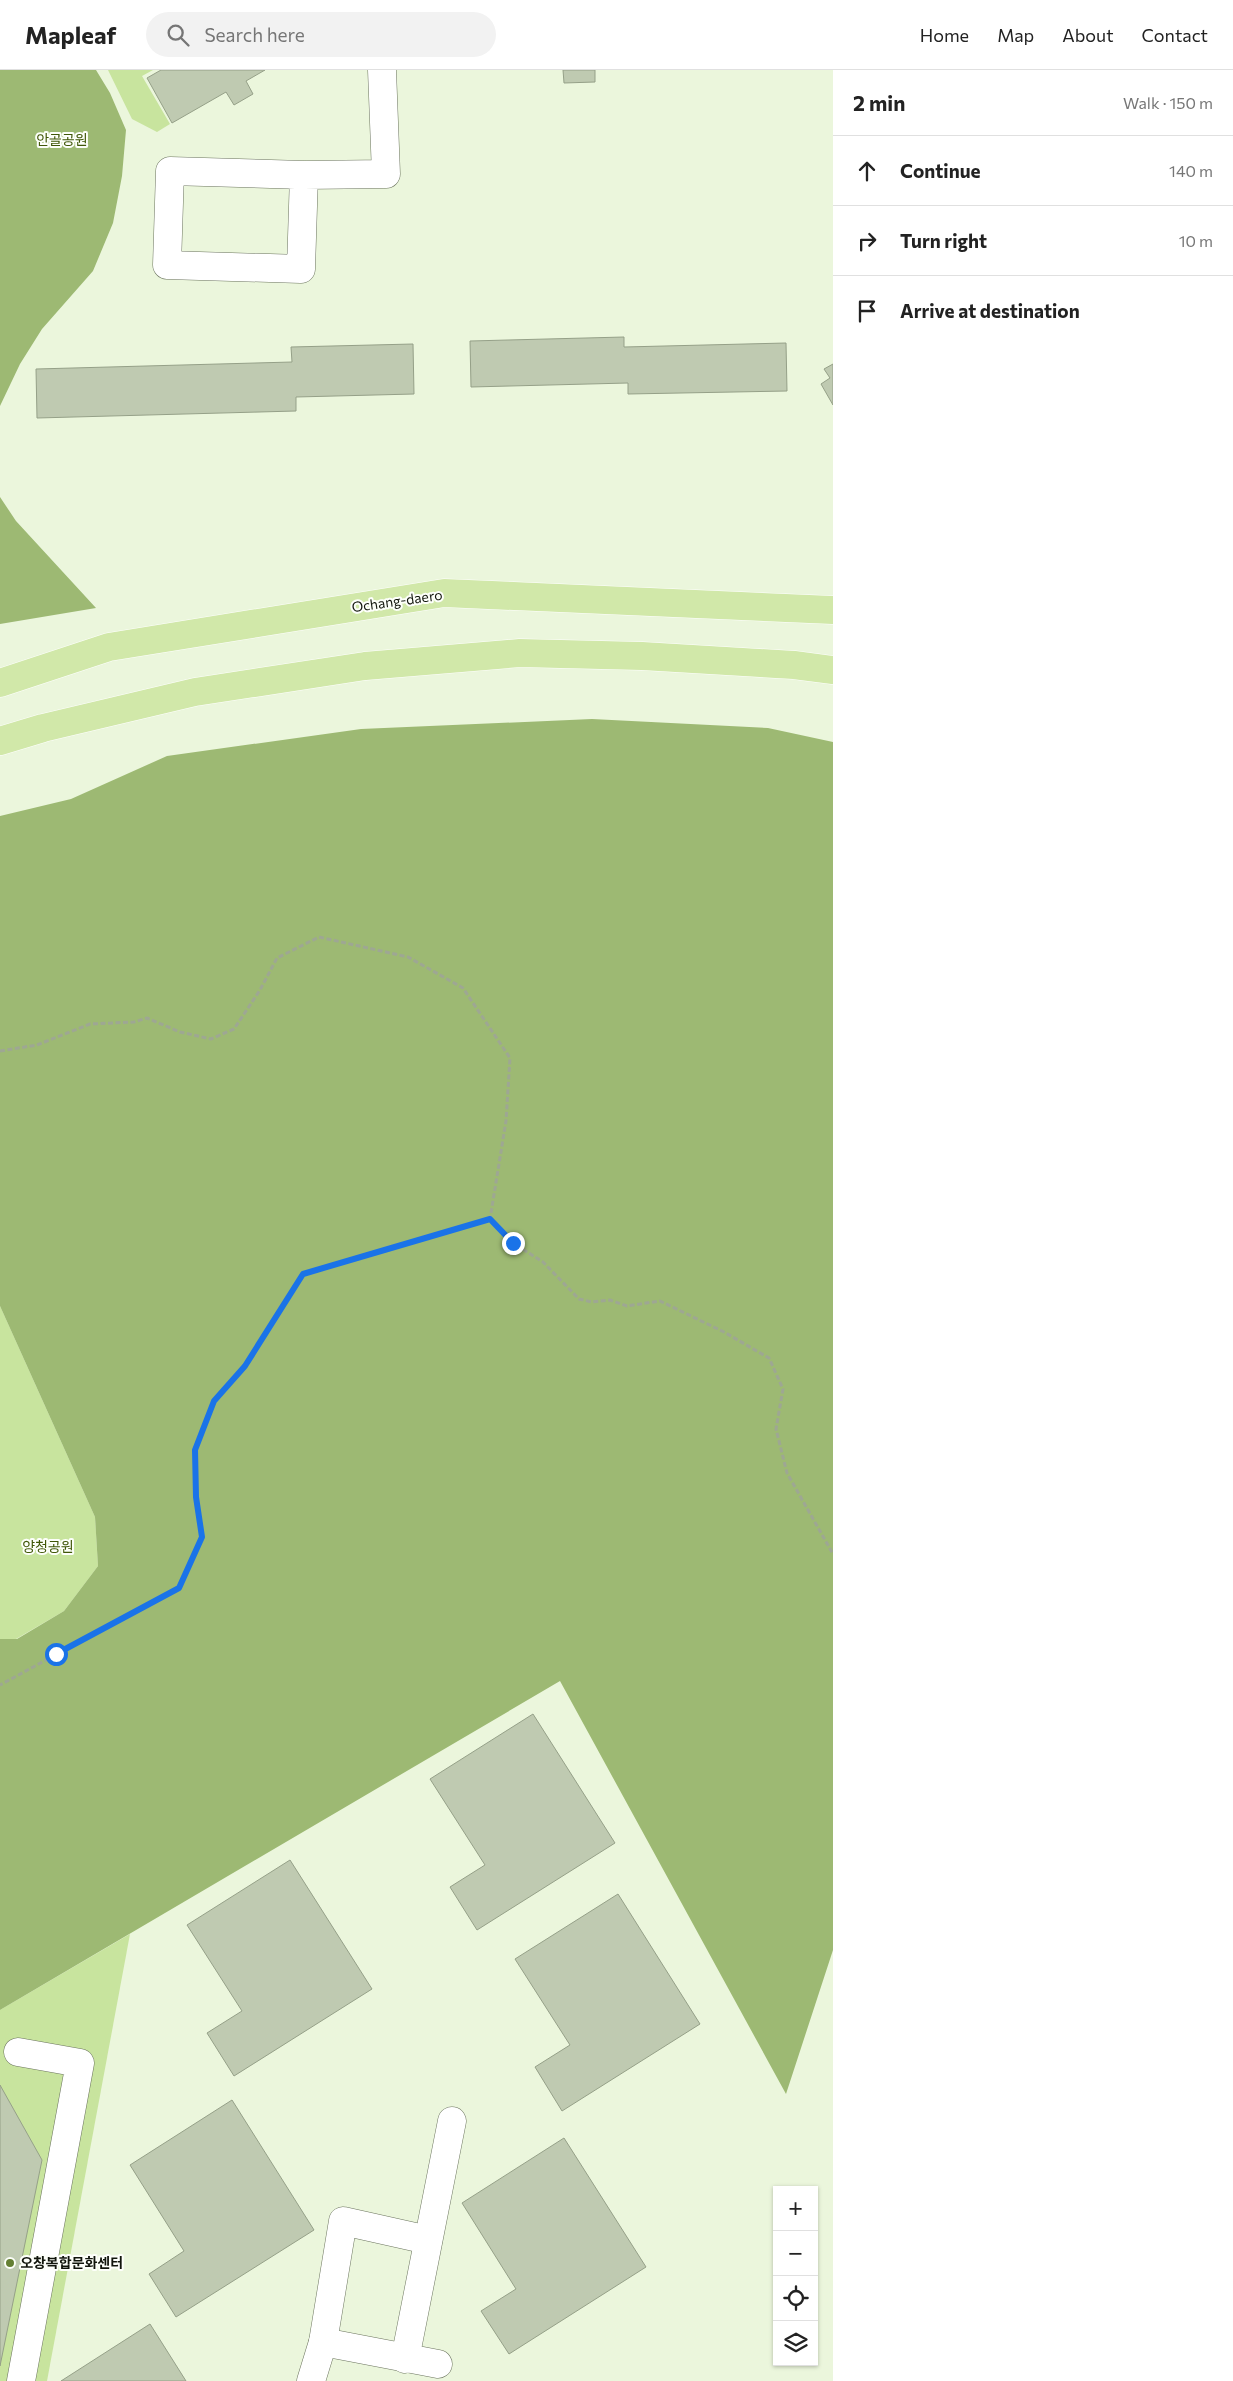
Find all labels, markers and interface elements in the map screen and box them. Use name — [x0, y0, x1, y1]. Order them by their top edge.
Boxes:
search box — [146, 12, 496, 57]
text: Mapleaf — [25, 20, 116, 49]
icon: search — [164, 21, 192, 49]
text: Search here — [204, 23, 305, 46]
text: Home — [920, 24, 969, 46]
text: Map — [997, 24, 1034, 46]
text: About — [1062, 24, 1114, 46]
text: Contact — [1142, 24, 1208, 46]
text: 2 min — [853, 90, 905, 115]
text: Walk · 150 m — [1123, 93, 1213, 112]
park label: 안골공원 — [36, 131, 88, 148]
icon: ahead — [853, 157, 881, 185]
text: Continue — [900, 159, 980, 182]
text: 140 m — [1169, 161, 1213, 180]
icon: right — [853, 227, 881, 255]
text: Turn right — [900, 229, 987, 252]
text: 10 m — [1179, 231, 1213, 250]
icon: arrive — [853, 297, 881, 325]
text: Arrive at destination — [900, 299, 1080, 322]
street label: Ochang-daero — [350, 586, 443, 615]
route end — [502, 1232, 525, 1255]
park label: 양청공원 — [22, 1538, 74, 1555]
route start — [45, 1643, 68, 1666]
map controls — [773, 2186, 818, 2366]
button: + — [773, 2186, 818, 2231]
button: − — [773, 2231, 818, 2276]
place label: 오창복합문화센터 — [20, 2254, 123, 2271]
marker: 오창복합문화센터 — [4, 2257, 16, 2269]
button: locate — [773, 2276, 818, 2321]
button: layers — [773, 2321, 818, 2366]

